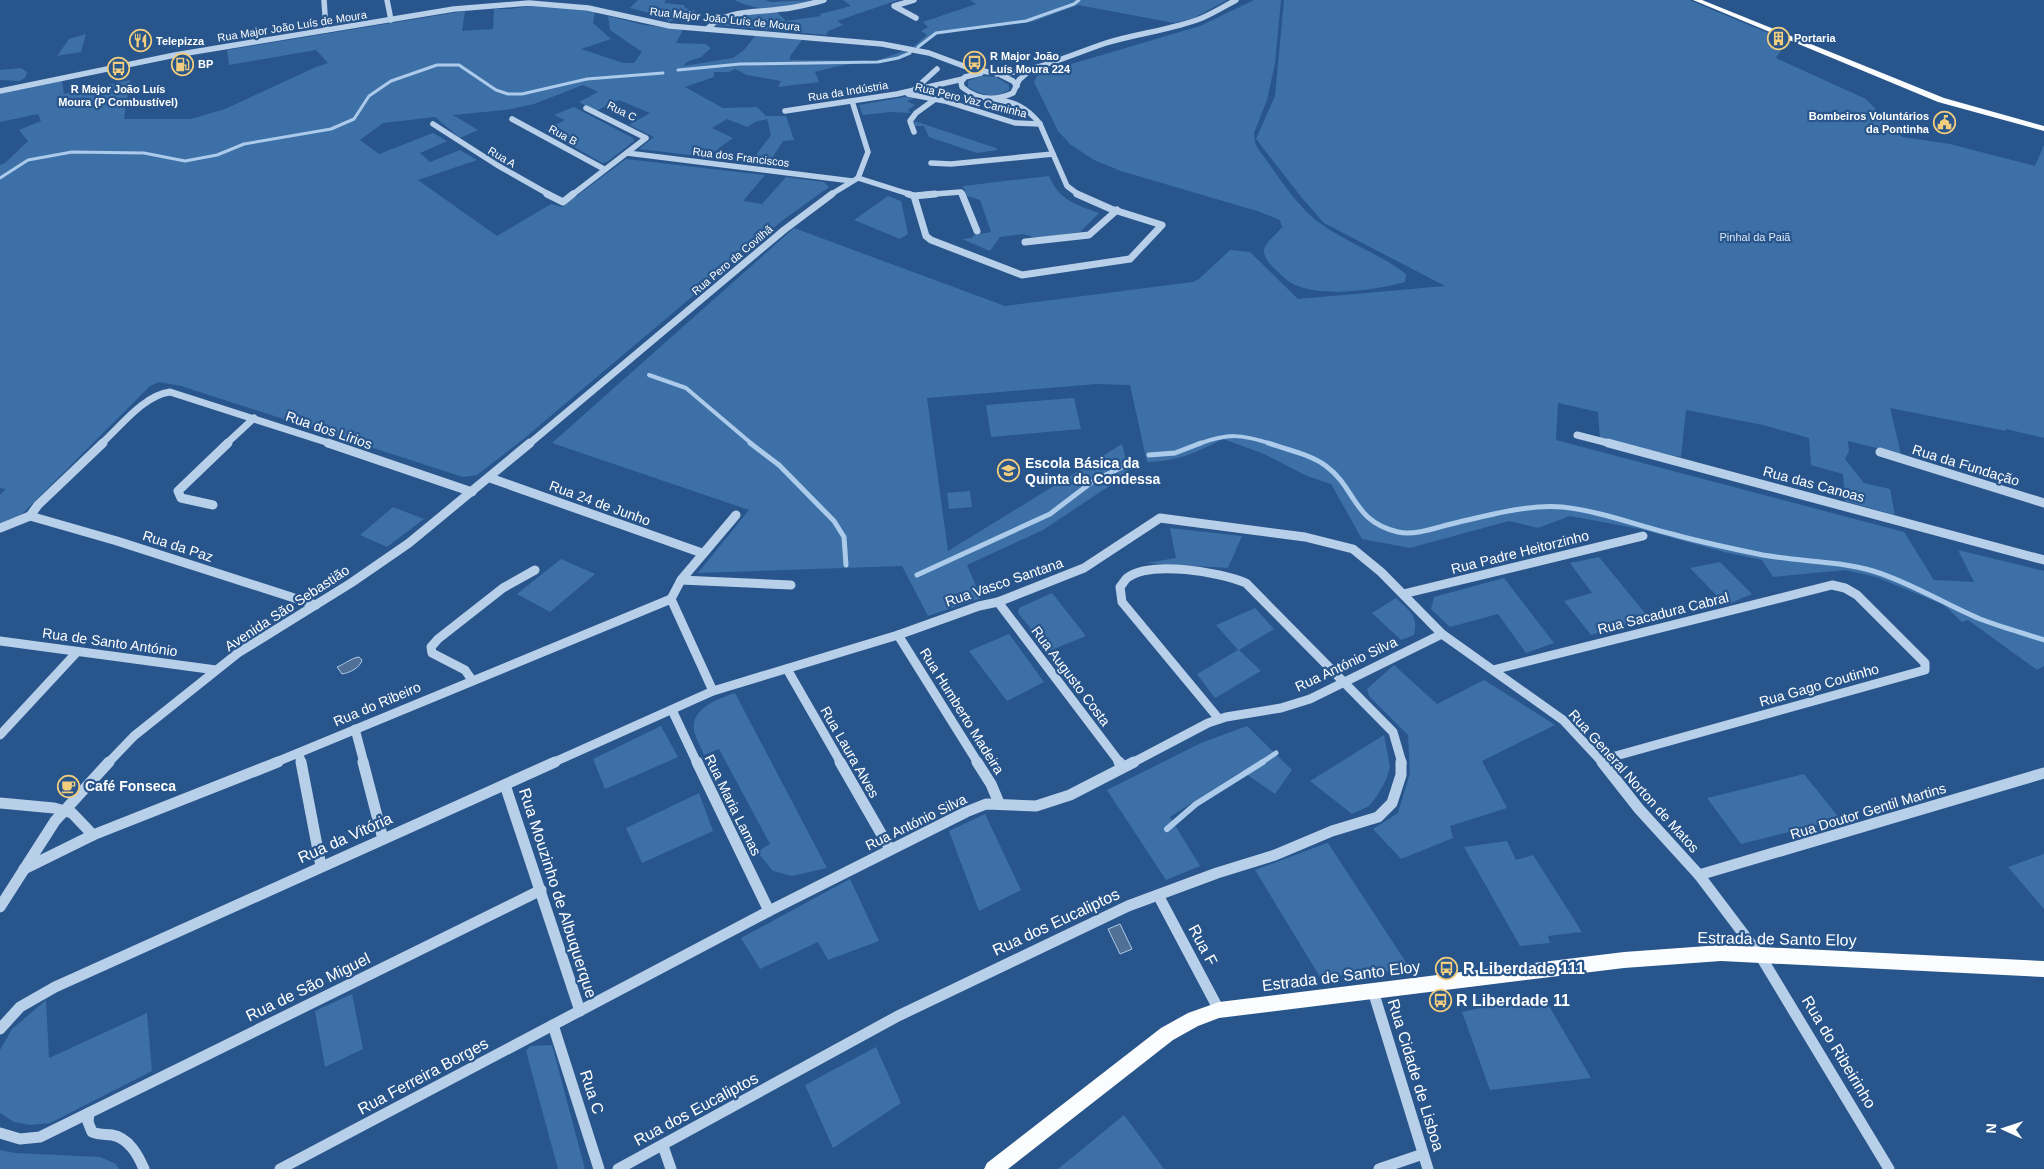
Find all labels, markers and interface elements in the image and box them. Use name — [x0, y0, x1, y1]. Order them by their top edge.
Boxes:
street label: Rua Major João Luís de Moura — [649, 5, 802, 33]
street label: Rua Major João Luís de Moura — [216, 8, 368, 44]
building icon: Portaria — [1766, 26, 1790, 50]
restaurant icon: Telepizza — [128, 29, 152, 53]
place label: Portaria — [1794, 32, 1836, 44]
place label: Telepizza — [156, 35, 205, 47]
bus stop icon: R Major João Luís Moura 224 — [962, 50, 986, 74]
place label: R Major João Luís Moura 224 — [990, 50, 1071, 75]
fuel station icon: BP — [170, 52, 194, 76]
bus stop icon: R Major João Luís Moura (P Combustível) — [106, 56, 130, 80]
place label: BP — [198, 58, 213, 70]
street label: Rua da Indústria — [807, 79, 890, 103]
street label: Rua Pero Vaz Caminha — [914, 80, 1029, 120]
place label: R Major João Luís Moura (P Combustível) — [58, 83, 178, 108]
street label: Rua C — [605, 99, 639, 123]
place label: Bombeiros Voluntários da Pontinha — [1809, 110, 1930, 135]
public building icon: Bombeiros Voluntários da Pontinha — [1933, 110, 1957, 134]
street label: Rua B — [547, 123, 579, 147]
street label: Rua A — [486, 144, 518, 170]
street label: Rua dos Franciscos — [692, 145, 790, 169]
street label: Rua Pero da Covilhã — [689, 222, 775, 297]
park label: Pinhal da Paiã — [1720, 231, 1791, 243]
street label: Rua dos Lírios — [284, 408, 374, 452]
street label: Rua da Fundação — [1910, 441, 2022, 489]
place label: Escola Básica da Quinta da Condessa — [1025, 455, 1161, 487]
school or university icon: Escola Básica da Quinta da Condessa — [997, 459, 1021, 483]
street label: Rua das Canoas — [1762, 463, 1866, 505]
street label: Rua 24 de Junho — [547, 477, 653, 529]
street label: Rua da Paz — [141, 527, 215, 565]
street label: Rua Padre Heitorzinho — [1449, 527, 1591, 577]
street label: Rua Vasco Santana — [943, 554, 1065, 610]
street label: Avenida São Sebastião — [222, 562, 352, 654]
street label: Rua Sacadura Cabral — [1596, 589, 1730, 637]
street label: Rua Augusto Costa — [1028, 623, 1114, 729]
street label: Rua de Santo António — [41, 625, 179, 659]
street label: Rua António Silva — [1293, 633, 1400, 695]
street label: Rua Humberto Madeira — [917, 645, 1007, 777]
street label: Rua Gago Coutinho — [1757, 660, 1881, 710]
street label: Rua do Ribeiro — [331, 678, 423, 730]
street label: Rua Laura Alves — [817, 704, 883, 800]
street label: Rua General Norton de Matos — [1566, 706, 1702, 856]
street label: Rua Maria Lamas — [702, 752, 764, 858]
cafe icon: Café Fonseca — [57, 774, 81, 798]
place label: Café Fonseca — [85, 778, 176, 794]
street label: Rua Doutor Gentil Martins — [1788, 780, 1948, 842]
street label: Rua Mouzinho de Albuquerque — [516, 786, 600, 1000]
street label: Rua António Silva — [863, 790, 969, 853]
street label: Rua da Vitória — [295, 810, 395, 866]
street label: Rua dos Eucaliptos — [990, 885, 1122, 959]
street label: Rua F — [1185, 922, 1221, 968]
street label: Estrada de Santo Eloy — [1697, 929, 1857, 949]
street label: Rua de São Miguel — [243, 950, 373, 1024]
bus stop icon: R Liberdade 111 — [1435, 956, 1459, 980]
street label: Estrada de Santo Eloy — [1261, 958, 1421, 994]
place label: R Liberdade 111 — [1463, 960, 1585, 977]
bus stop icon: R Liberdade 11 — [1428, 988, 1452, 1012]
place label: R Liberdade 11 — [1456, 992, 1570, 1009]
street label: Rua do Ribeirinho — [1799, 993, 1879, 1111]
street label: Rua Cidade de Lisboa — [1385, 997, 1447, 1153]
street label: Rua Ferreira Borges — [355, 1034, 491, 1118]
street label: Rua C — [577, 1068, 607, 1116]
street label: Rua dos Eucaliptos — [631, 1069, 761, 1149]
north arrow — [1979, 1104, 2029, 1154]
text: N — [1983, 1123, 1999, 1134]

